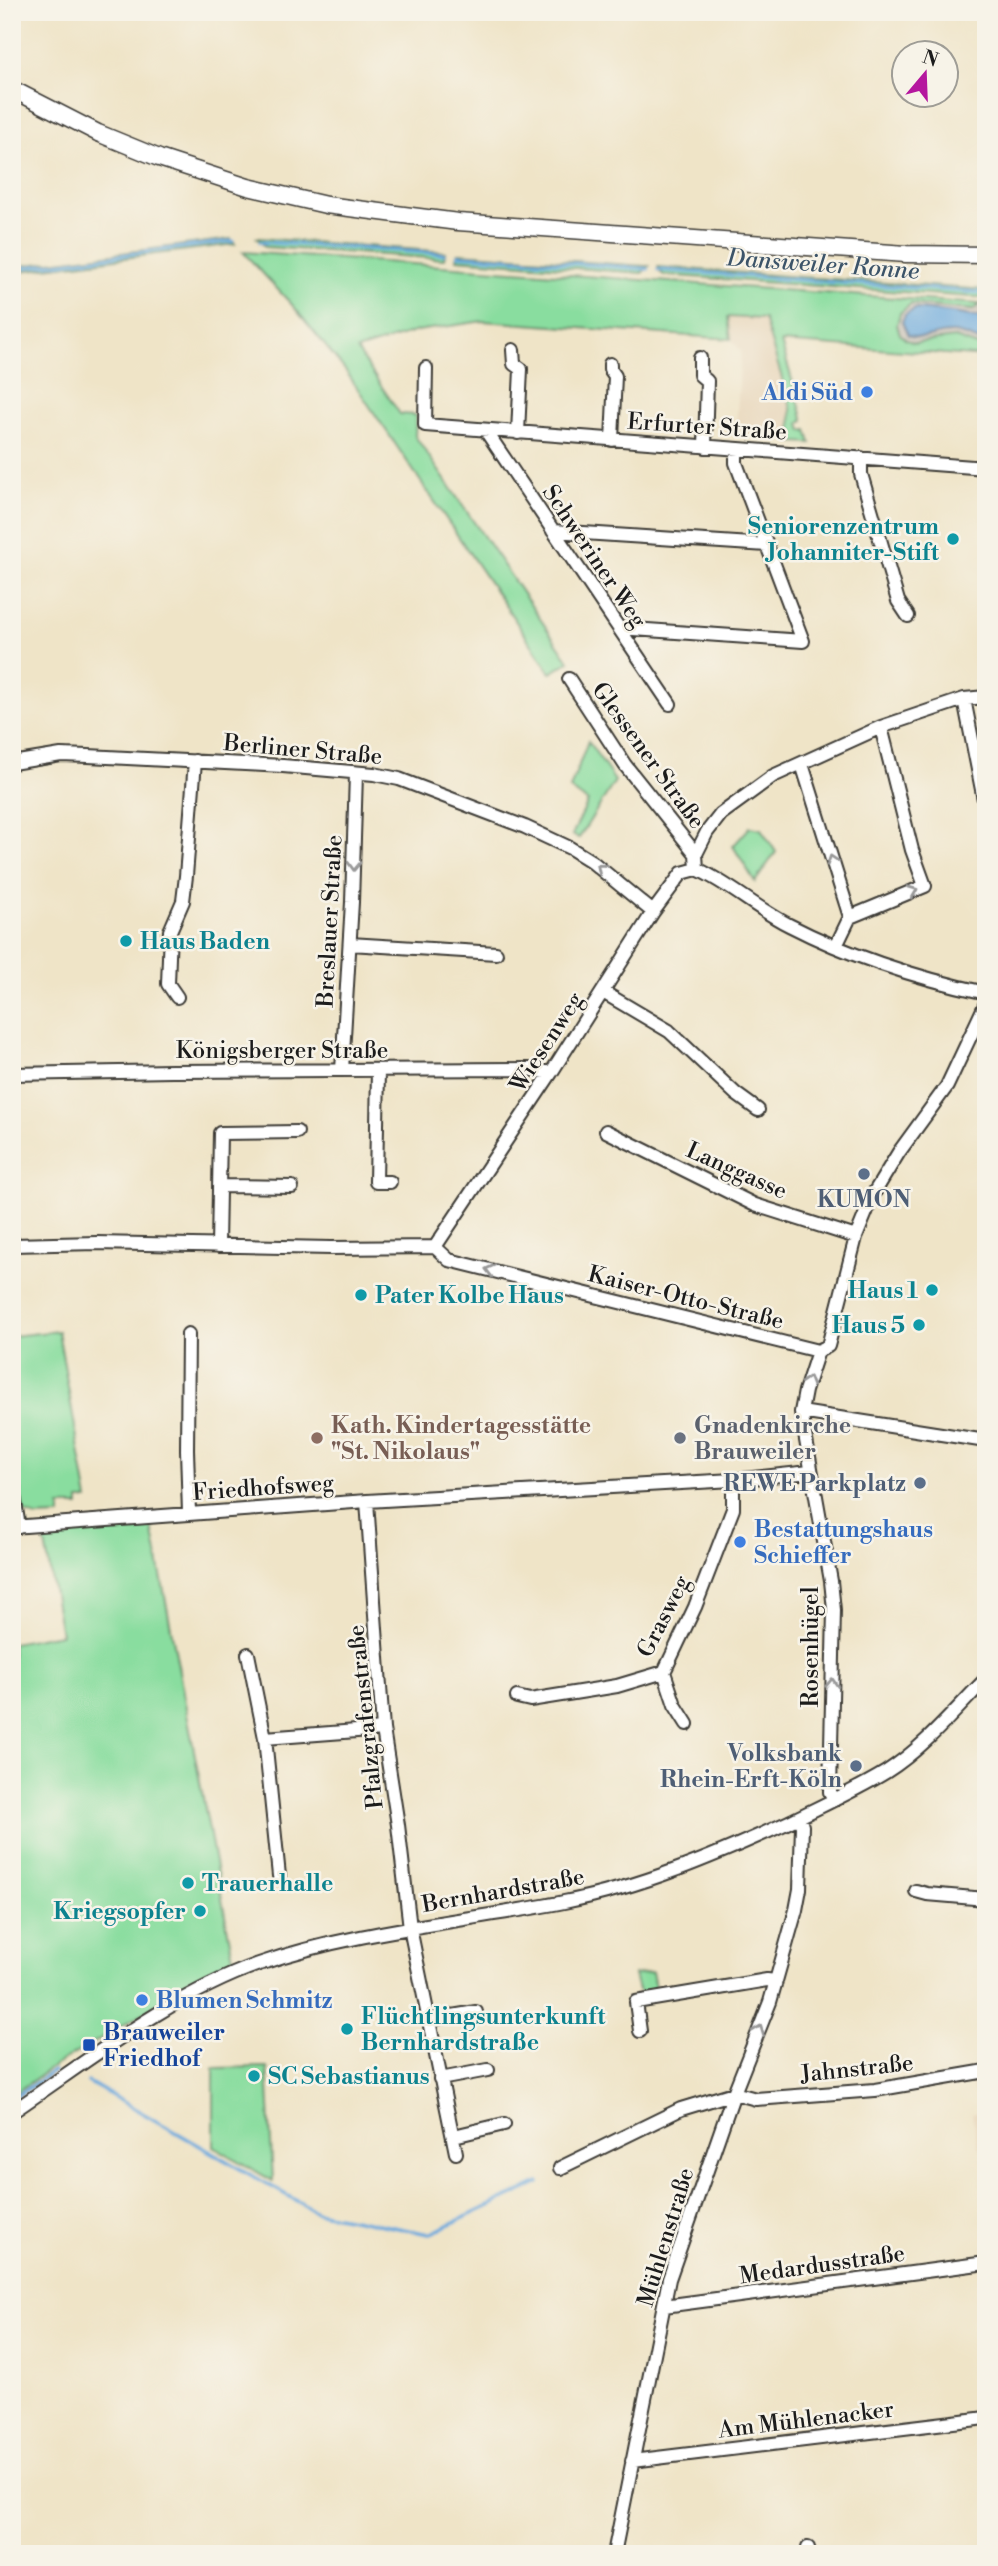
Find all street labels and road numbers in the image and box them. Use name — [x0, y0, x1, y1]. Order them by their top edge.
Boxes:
street label: Erfurter Straße — [626, 407, 788, 447]
street label: Schweriner Weg — [536, 480, 652, 633]
street label: Glessener Straße — [586, 677, 711, 834]
street label: Berliner Straße — [221, 729, 383, 771]
street label: Breslauer Straße — [311, 834, 349, 1009]
street label: Wiesenweg — [504, 987, 590, 1099]
street label: Königsberger Straße — [176, 1037, 388, 1065]
street label: Langgasse — [682, 1136, 792, 1206]
street label: Kaiser-Otto-Straße — [585, 1260, 787, 1336]
street label: Friedhofsweg — [191, 1469, 335, 1507]
street label: Grasweg — [631, 1571, 696, 1662]
street label: Rosenhügel — [797, 1586, 825, 1707]
street label: Pfalzgrafenstraße — [342, 1623, 390, 1810]
street label: Bernhardstraße — [419, 1863, 587, 1919]
street label: Jahnstraße — [798, 2049, 915, 2089]
street label: Mühlenstraße — [632, 2164, 700, 2310]
street label: Medardusstraße — [737, 2240, 907, 2290]
street label: Am Mühlenacker — [716, 2395, 896, 2445]

